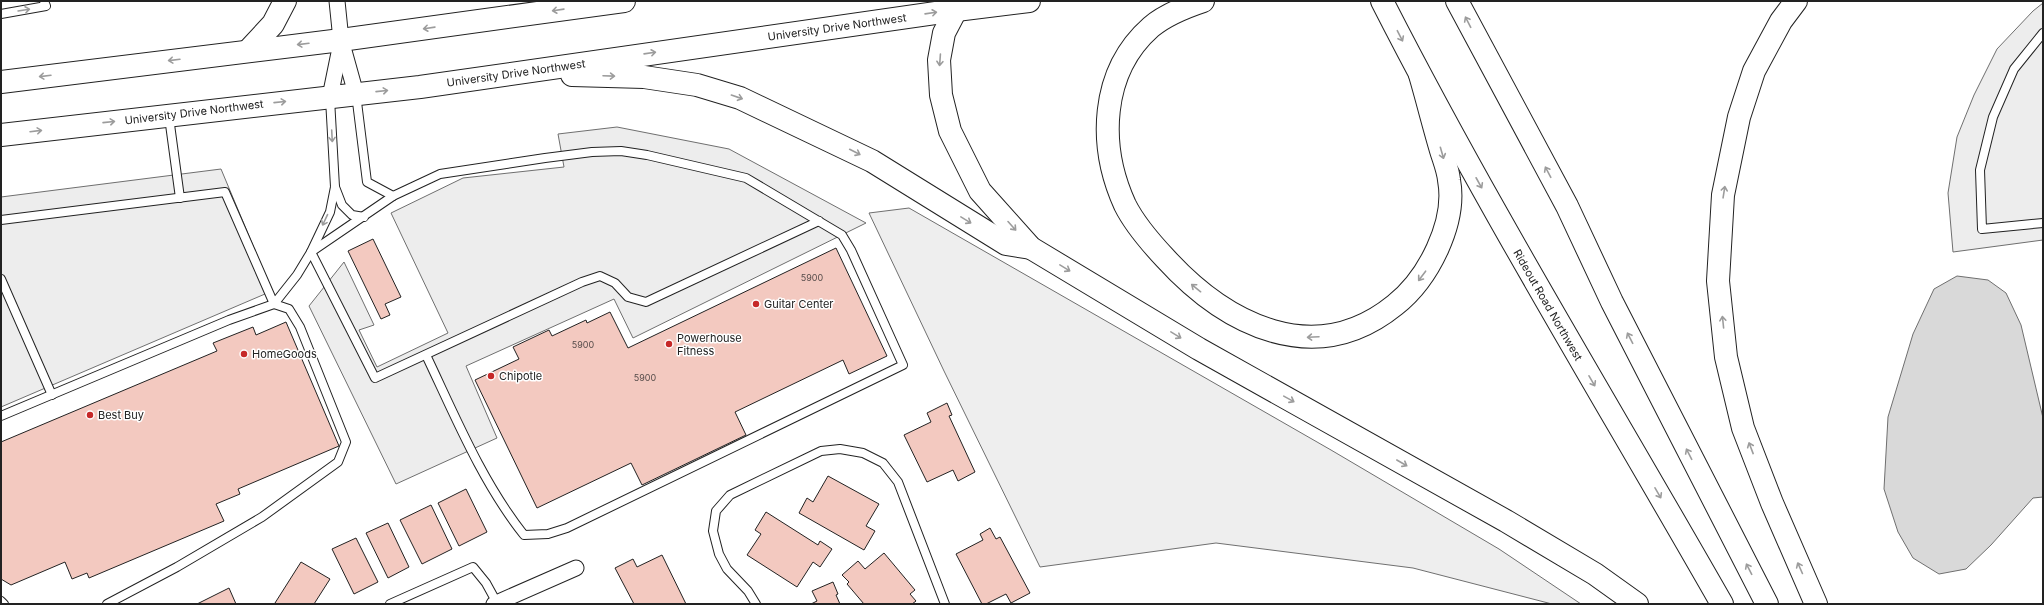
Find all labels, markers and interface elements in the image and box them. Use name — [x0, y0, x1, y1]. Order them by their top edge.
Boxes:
one-way arrow — [17, 6, 30, 14]
one-way arrow — [552, 6, 565, 14]
one-way arrow — [924, 9, 937, 17]
street label: University Drive Northwest — [767, 10, 908, 44]
one-way arrow — [1463, 16, 1471, 28]
one-way arrow — [423, 24, 436, 32]
one-way arrow — [1396, 29, 1404, 41]
one-way arrow — [297, 41, 310, 48]
one-way arrow — [643, 49, 656, 57]
one-way arrow — [937, 53, 944, 66]
street label: University Drive Northwest — [446, 56, 587, 90]
one-way arrow — [168, 57, 181, 64]
one-way arrow — [602, 72, 615, 80]
one-way arrow — [39, 73, 52, 80]
one-way arrow — [375, 87, 388, 95]
one-way arrow — [731, 94, 743, 102]
street label: University Drive Northwest — [124, 96, 265, 127]
one-way arrow — [273, 98, 286, 106]
one-way arrow — [102, 118, 115, 126]
one-way arrow — [29, 127, 42, 135]
one-way arrow — [328, 129, 335, 142]
one-way arrow — [1439, 146, 1446, 159]
one-way arrow — [849, 149, 861, 156]
one-way arrow — [1544, 166, 1551, 178]
one-way arrow — [1475, 177, 1483, 189]
one-way arrow — [1720, 186, 1728, 199]
one-way arrow — [321, 214, 328, 226]
one-way arrow — [960, 216, 972, 224]
one-way arrow — [1007, 221, 1016, 231]
street label: Rideout Road Northwest — [1510, 247, 1586, 364]
one-way arrow — [1059, 264, 1070, 272]
one-way arrow — [1418, 270, 1426, 281]
house number: 5900 — [801, 272, 824, 283]
one-way arrow — [1190, 284, 1201, 293]
place label: Guitar Center — [764, 297, 833, 311]
marker: Guitar Center — [751, 299, 761, 309]
one-way arrow — [1719, 316, 1726, 329]
place label: Powerhouse Fitness — [677, 331, 742, 358]
one-way arrow — [1170, 332, 1182, 340]
one-way arrow — [1626, 332, 1633, 344]
one-way arrow — [1307, 333, 1320, 341]
house number: 5900 — [572, 339, 595, 350]
marker: Powerhouse Fitness — [664, 339, 674, 349]
place label: HomeGoods — [252, 347, 317, 361]
marker: HomeGoods — [239, 349, 249, 359]
place label: Chipotle — [499, 369, 542, 383]
marker: Chipotle — [486, 371, 496, 381]
house number: 5900 — [634, 372, 657, 383]
one-way arrow — [1589, 374, 1597, 386]
one-way arrow — [1283, 396, 1295, 403]
place label: Best Buy — [98, 408, 144, 422]
marker: Best Buy — [85, 410, 95, 420]
one-way arrow — [1746, 443, 1754, 455]
one-way arrow — [1685, 448, 1693, 460]
one-way arrow — [1396, 459, 1408, 467]
one-way arrow — [1655, 487, 1663, 499]
one-way arrow — [1796, 563, 1804, 575]
one-way arrow — [1744, 564, 1752, 576]

